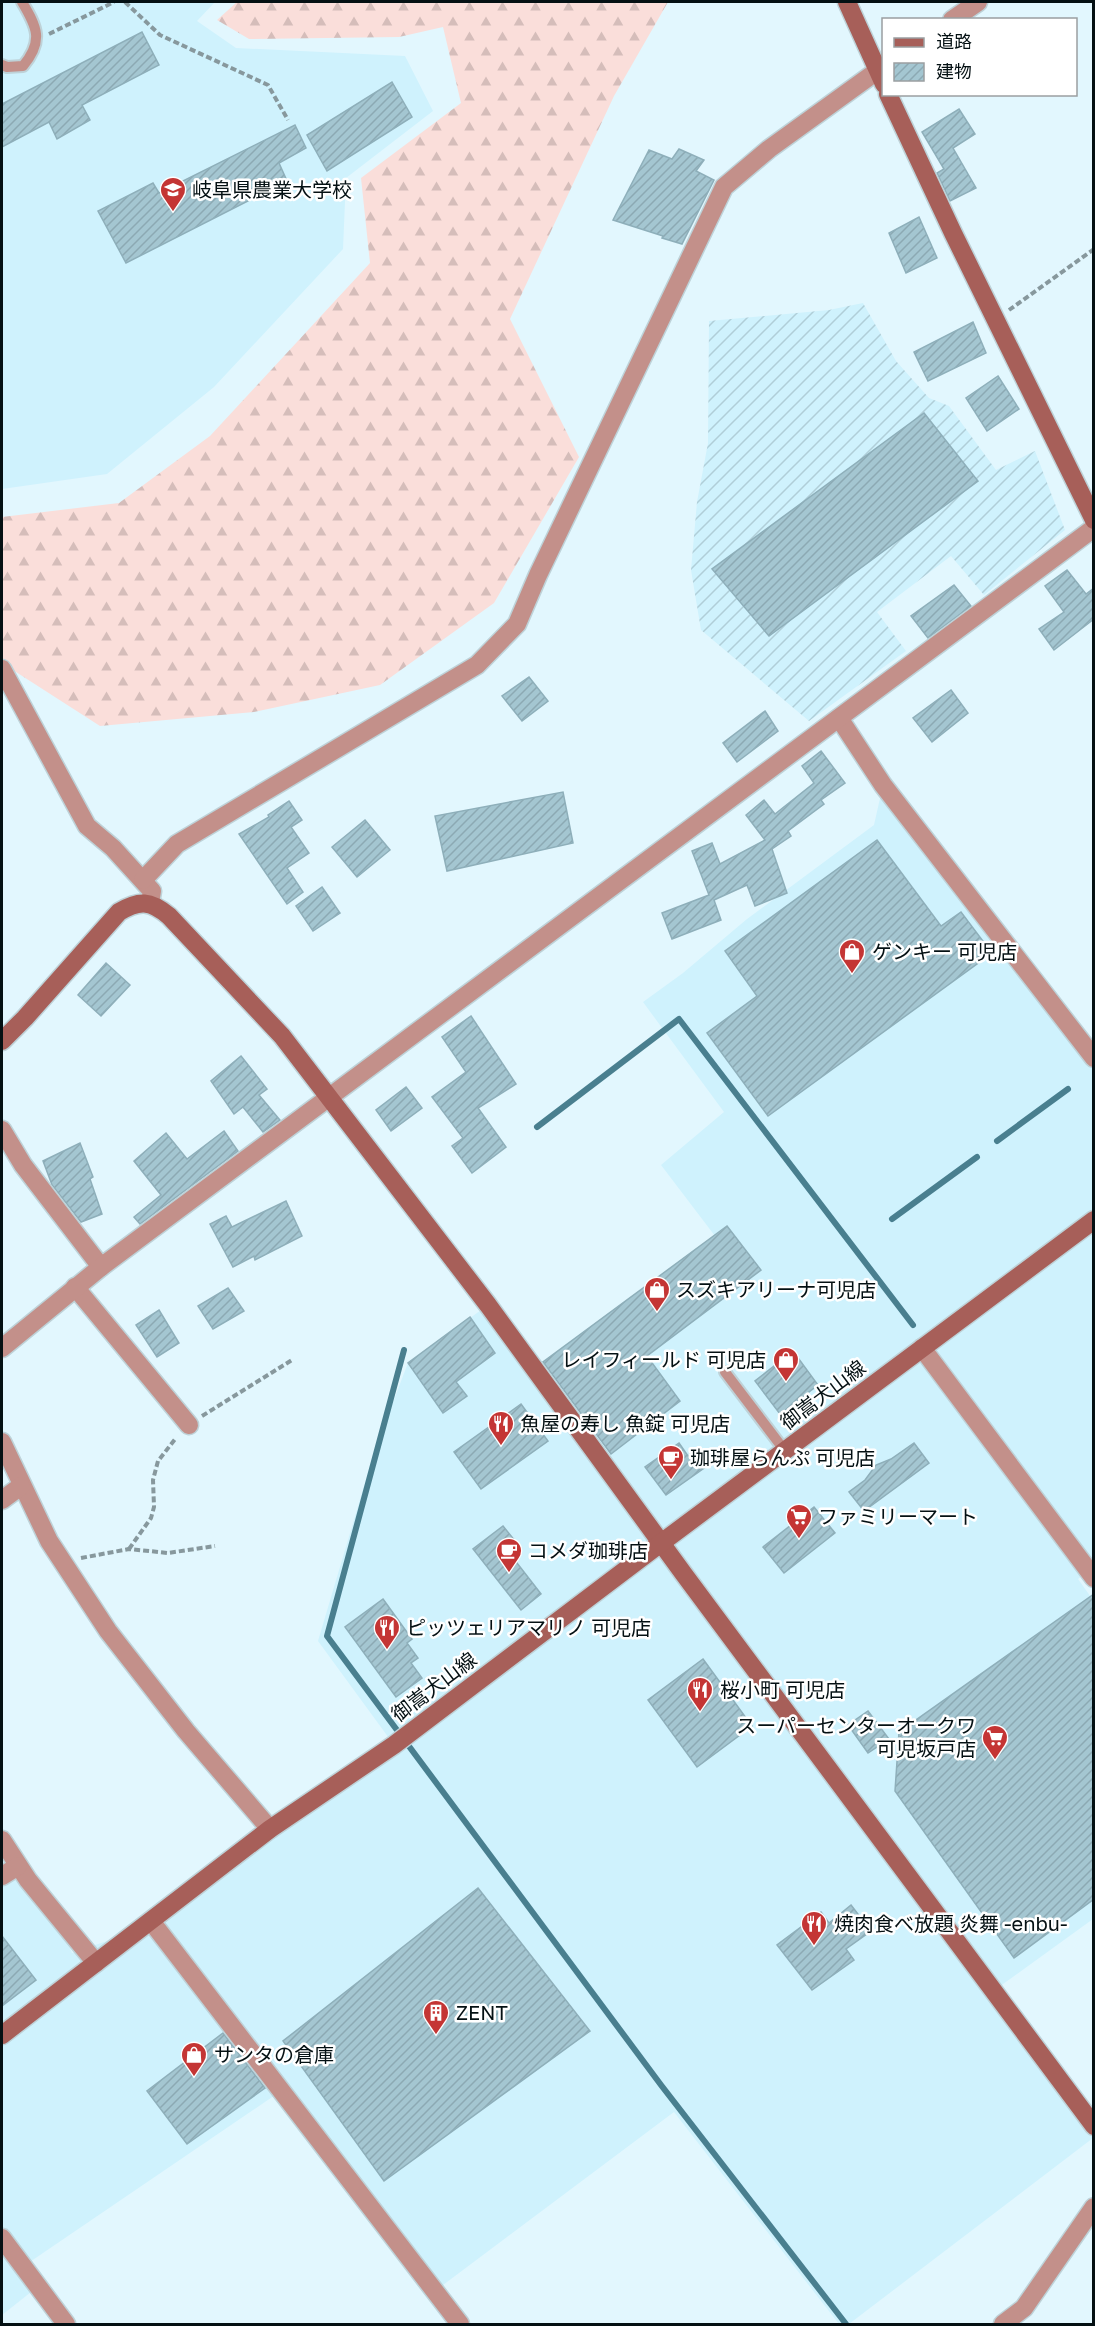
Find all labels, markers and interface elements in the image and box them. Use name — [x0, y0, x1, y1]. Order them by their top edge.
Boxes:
legend — [882, 18, 1077, 96]
text: 道路 — [936, 30, 972, 52]
text: 建物 — [936, 60, 972, 82]
school or university icon: 岐阜県農業大学校 — [158, 175, 188, 213]
place label: 岐阜県農業大学校 — [192, 177, 352, 201]
shop icon: ゲンキー 可児店 — [837, 937, 867, 975]
place label: ゲンキー 可児店 — [872, 939, 1017, 963]
shop icon: スズキアリーナ可児店 — [642, 1275, 672, 1313]
place label: スズキアリーナ可児店 — [676, 1277, 876, 1301]
shop icon: レイフィールド 可児店 — [771, 1345, 801, 1383]
place label: レイフィールド 可児店 — [561, 1347, 766, 1371]
street label: 御嵩犬山線 — [775, 1355, 870, 1434]
restaurant icon: 魚屋の寿し 魚錠 可児店 — [486, 1409, 516, 1447]
place label: 魚屋の寿し 魚錠 可児店 — [520, 1411, 730, 1435]
cafe icon: 珈琲屋らんぷ 可児店 — [656, 1443, 686, 1481]
place label: 珈琲屋らんぷ 可児店 — [690, 1445, 875, 1469]
supermarket icon: ファミリーマート — [784, 1502, 814, 1540]
place label: ファミリーマート — [818, 1504, 978, 1528]
cafe icon: コメダ珈琲店 — [494, 1536, 524, 1574]
place label: コメダ珈琲店 — [528, 1538, 648, 1562]
restaurant icon: ピッツェリアマリノ 可児店 — [372, 1613, 402, 1651]
place label: ピッツェリアマリノ 可児店 — [406, 1615, 651, 1639]
street label: 御嵩犬山線 — [386, 1647, 481, 1726]
restaurant icon: 桜小町 可児店 — [685, 1675, 715, 1713]
place label: 桜小町 可児店 — [720, 1677, 845, 1701]
place label: スーパーセンターオークワ 可児坂戸店 — [736, 1713, 976, 1760]
supermarket icon: スーパーセンターオークワ 可児坂戸店 — [980, 1723, 1010, 1761]
restaurant icon: 焼肉食べ放題 炎舞 ‐enbu‐ — [799, 1909, 829, 1947]
place label: 焼肉食べ放題 炎舞 ‐enbu‐ — [834, 1911, 1068, 1935]
building icon: ZENT — [421, 1998, 451, 2036]
place label: ZENT — [456, 2000, 508, 2024]
shop icon: サンタの倉庫 — [179, 2040, 209, 2078]
place label: サンタの倉庫 — [214, 2042, 334, 2066]

